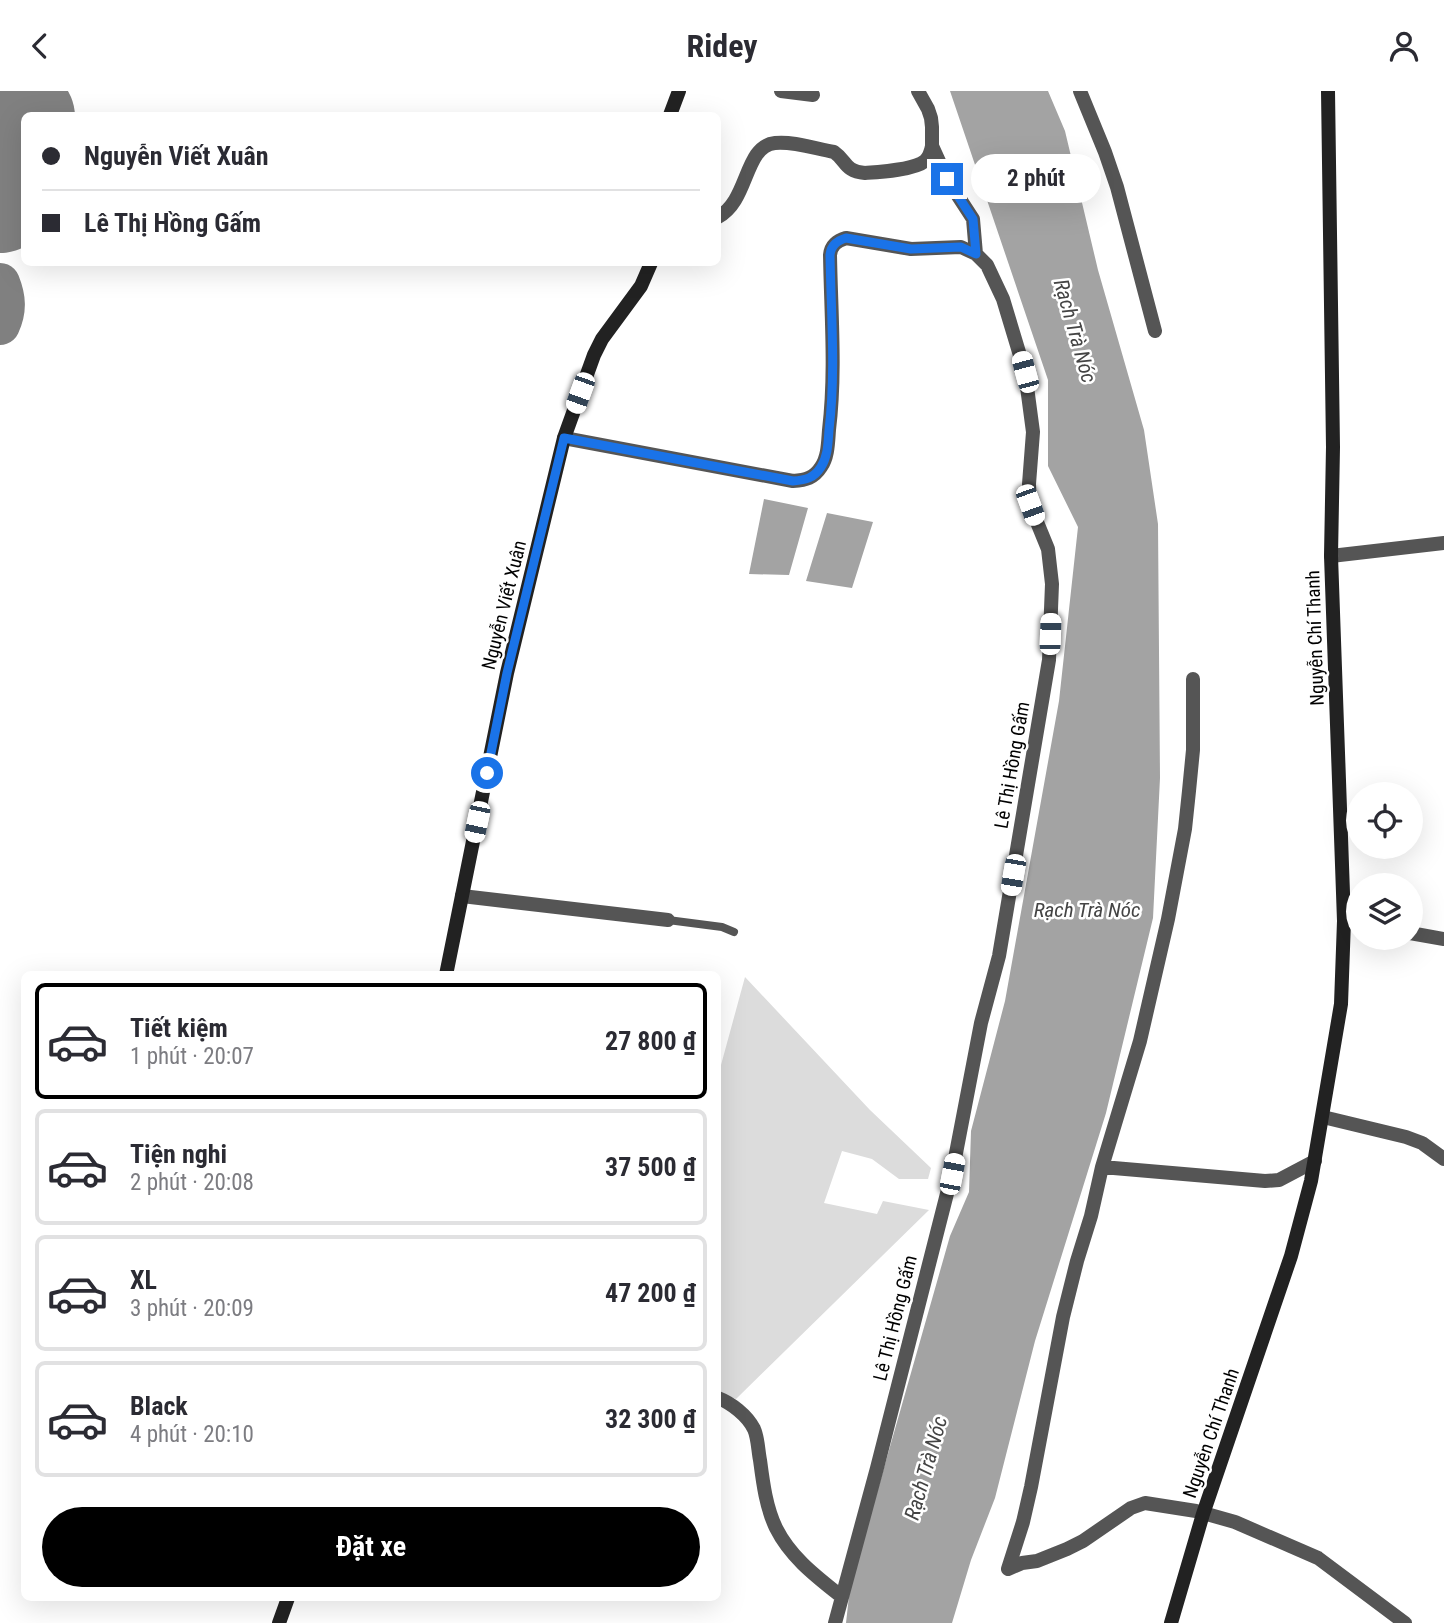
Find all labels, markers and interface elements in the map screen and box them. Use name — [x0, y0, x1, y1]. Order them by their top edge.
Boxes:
icon: back — [21, 27, 59, 65]
text: Ridey — [687, 27, 757, 65]
icon: person — [1385, 27, 1423, 65]
text: Nguyễn Viết Xuân — [84, 141, 269, 171]
callout: 2 phút — [972, 155, 1101, 203]
route end — [931, 163, 963, 195]
text: 2 phút — [1007, 165, 1065, 192]
text: Lê Thị Hồng Gấm — [84, 208, 261, 238]
water label: Rạch Trà Nóc — [1049, 276, 1101, 386]
car — [1010, 349, 1041, 395]
car — [563, 370, 598, 416]
car — [1013, 482, 1048, 528]
street label: Nguyễn Viết Xuân — [477, 538, 531, 672]
street label: Nguyễn Chí Thanh — [1301, 570, 1329, 706]
car — [1039, 613, 1062, 655]
street label: Lê Thị Hồng Gấm — [990, 700, 1034, 830]
route start — [471, 757, 503, 789]
map controls — [1346, 782, 1423, 950]
button: locate — [1346, 782, 1423, 859]
car — [463, 799, 492, 845]
car — [1000, 852, 1027, 898]
button: layers — [1346, 873, 1423, 950]
water label: Rạch Trà Nóc — [1034, 898, 1140, 922]
icon: car — [46, 1010, 109, 1073]
text: Tiết kiệm — [130, 1013, 228, 1043]
text: 27 800 ₫ — [605, 1026, 696, 1056]
text: 1 phút · 20:07 — [130, 1043, 254, 1070]
icon: car — [46, 1136, 109, 1199]
text: Tiện nghi — [130, 1139, 227, 1169]
car — [938, 1151, 967, 1197]
text: 37 500 ₫ — [605, 1152, 696, 1182]
text: 2 phút · 20:08 — [130, 1169, 254, 1196]
street label: Lê Thị Hồng Gấm — [868, 1253, 922, 1383]
icon: car — [46, 1262, 109, 1325]
text: XL — [130, 1265, 157, 1295]
text: 47 200 ₫ — [605, 1278, 696, 1308]
text: 3 phút · 20:09 — [130, 1295, 254, 1322]
street label: Nguyễn Chí Thanh — [1178, 1365, 1244, 1501]
icon: car — [46, 1388, 109, 1451]
text: Black — [130, 1391, 188, 1421]
text: 32 300 ₫ — [605, 1404, 696, 1434]
water label: Rạch Trà Nóc — [900, 1413, 952, 1523]
text: 4 phút · 20:10 — [130, 1421, 254, 1448]
button: Đặt xe — [42, 1507, 700, 1587]

